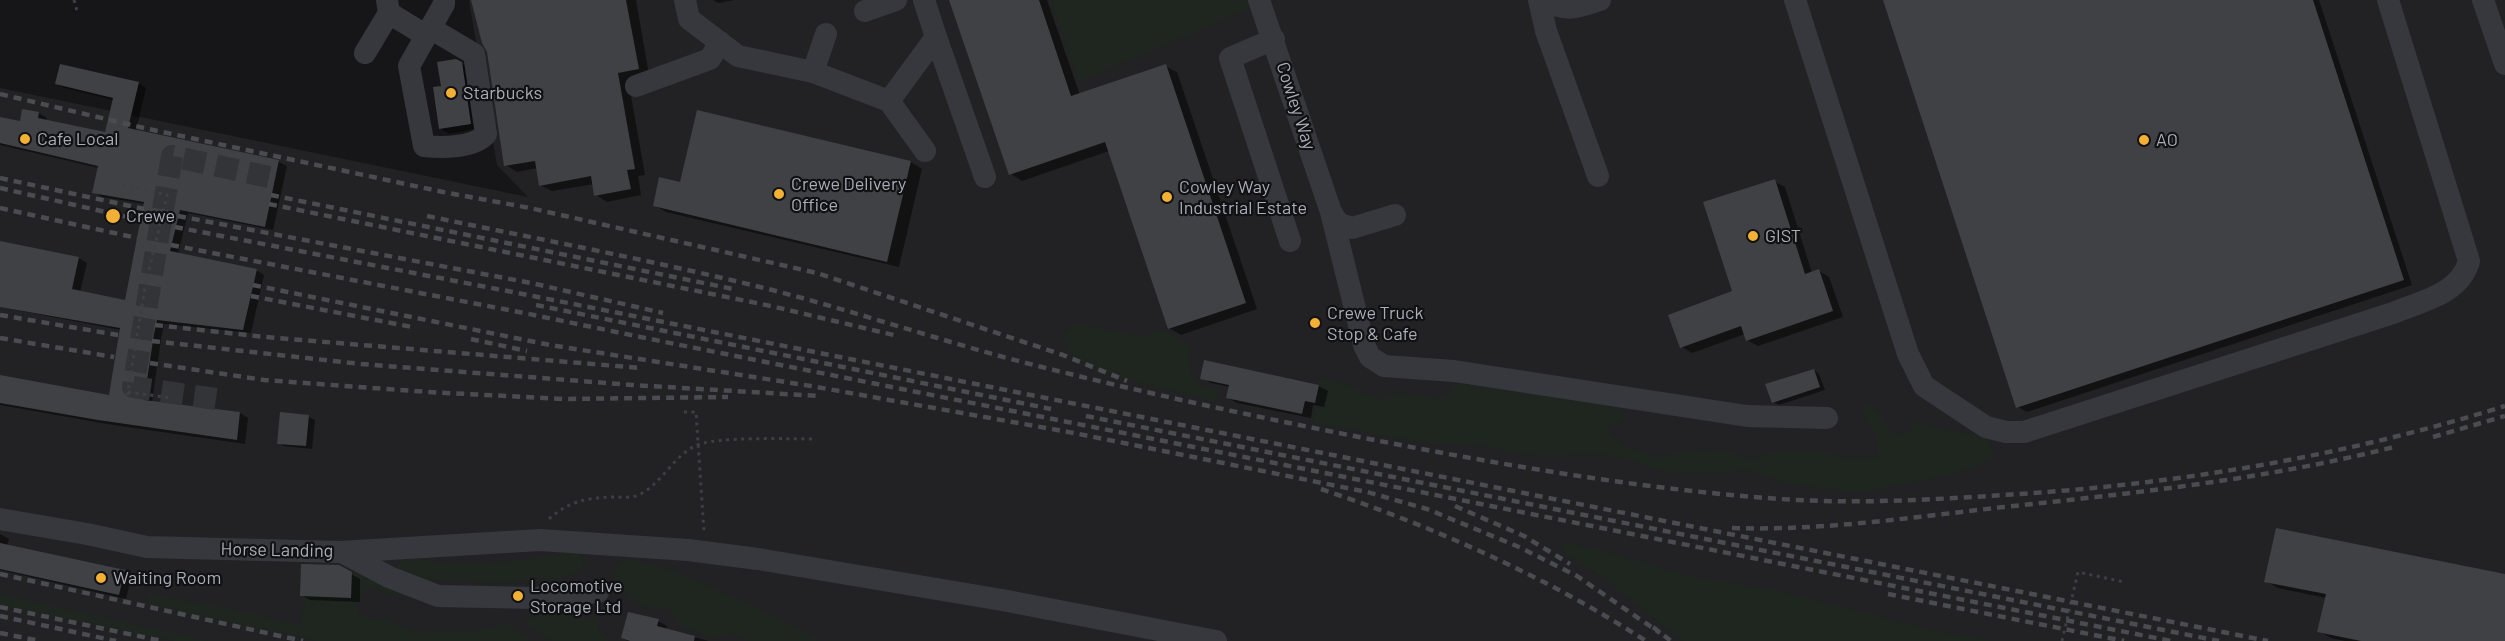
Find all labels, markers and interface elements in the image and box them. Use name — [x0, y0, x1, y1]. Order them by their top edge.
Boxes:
street label: Cowley Way — [1272, 59, 1320, 153]
place label: Starbucks — [463, 82, 542, 104]
marker: Starbucks — [444, 86, 458, 100]
place label: Cafe Local — [37, 128, 118, 150]
place label: AO — [2156, 129, 2178, 151]
marker: Cafe Local — [18, 132, 32, 146]
marker: AO — [2137, 133, 2151, 147]
place label: Crewe Delivery Office — [791, 173, 906, 216]
place label: Cowley Way Industrial Estate — [1179, 176, 1307, 219]
marker: Crewe Delivery Office — [772, 187, 786, 201]
marker: Cowley Way Industrial Estate — [1160, 190, 1174, 204]
place label: Crewe — [126, 205, 175, 227]
marker: Crewe — [104, 207, 122, 225]
place label: GIST — [1765, 225, 1801, 247]
marker: GIST — [1746, 229, 1760, 243]
place label: Crewe Truck Stop & Cafe — [1327, 302, 1423, 344]
marker: Crewe Truck Stop & Cafe — [1308, 316, 1322, 330]
street label: Horse Landing — [220, 538, 334, 562]
place label: Waiting Room — [113, 567, 221, 589]
marker: Waiting Room — [94, 571, 108, 585]
place label: Locomotive Storage Ltd — [530, 575, 623, 618]
marker: Locomotive Storage Ltd — [511, 589, 525, 603]

